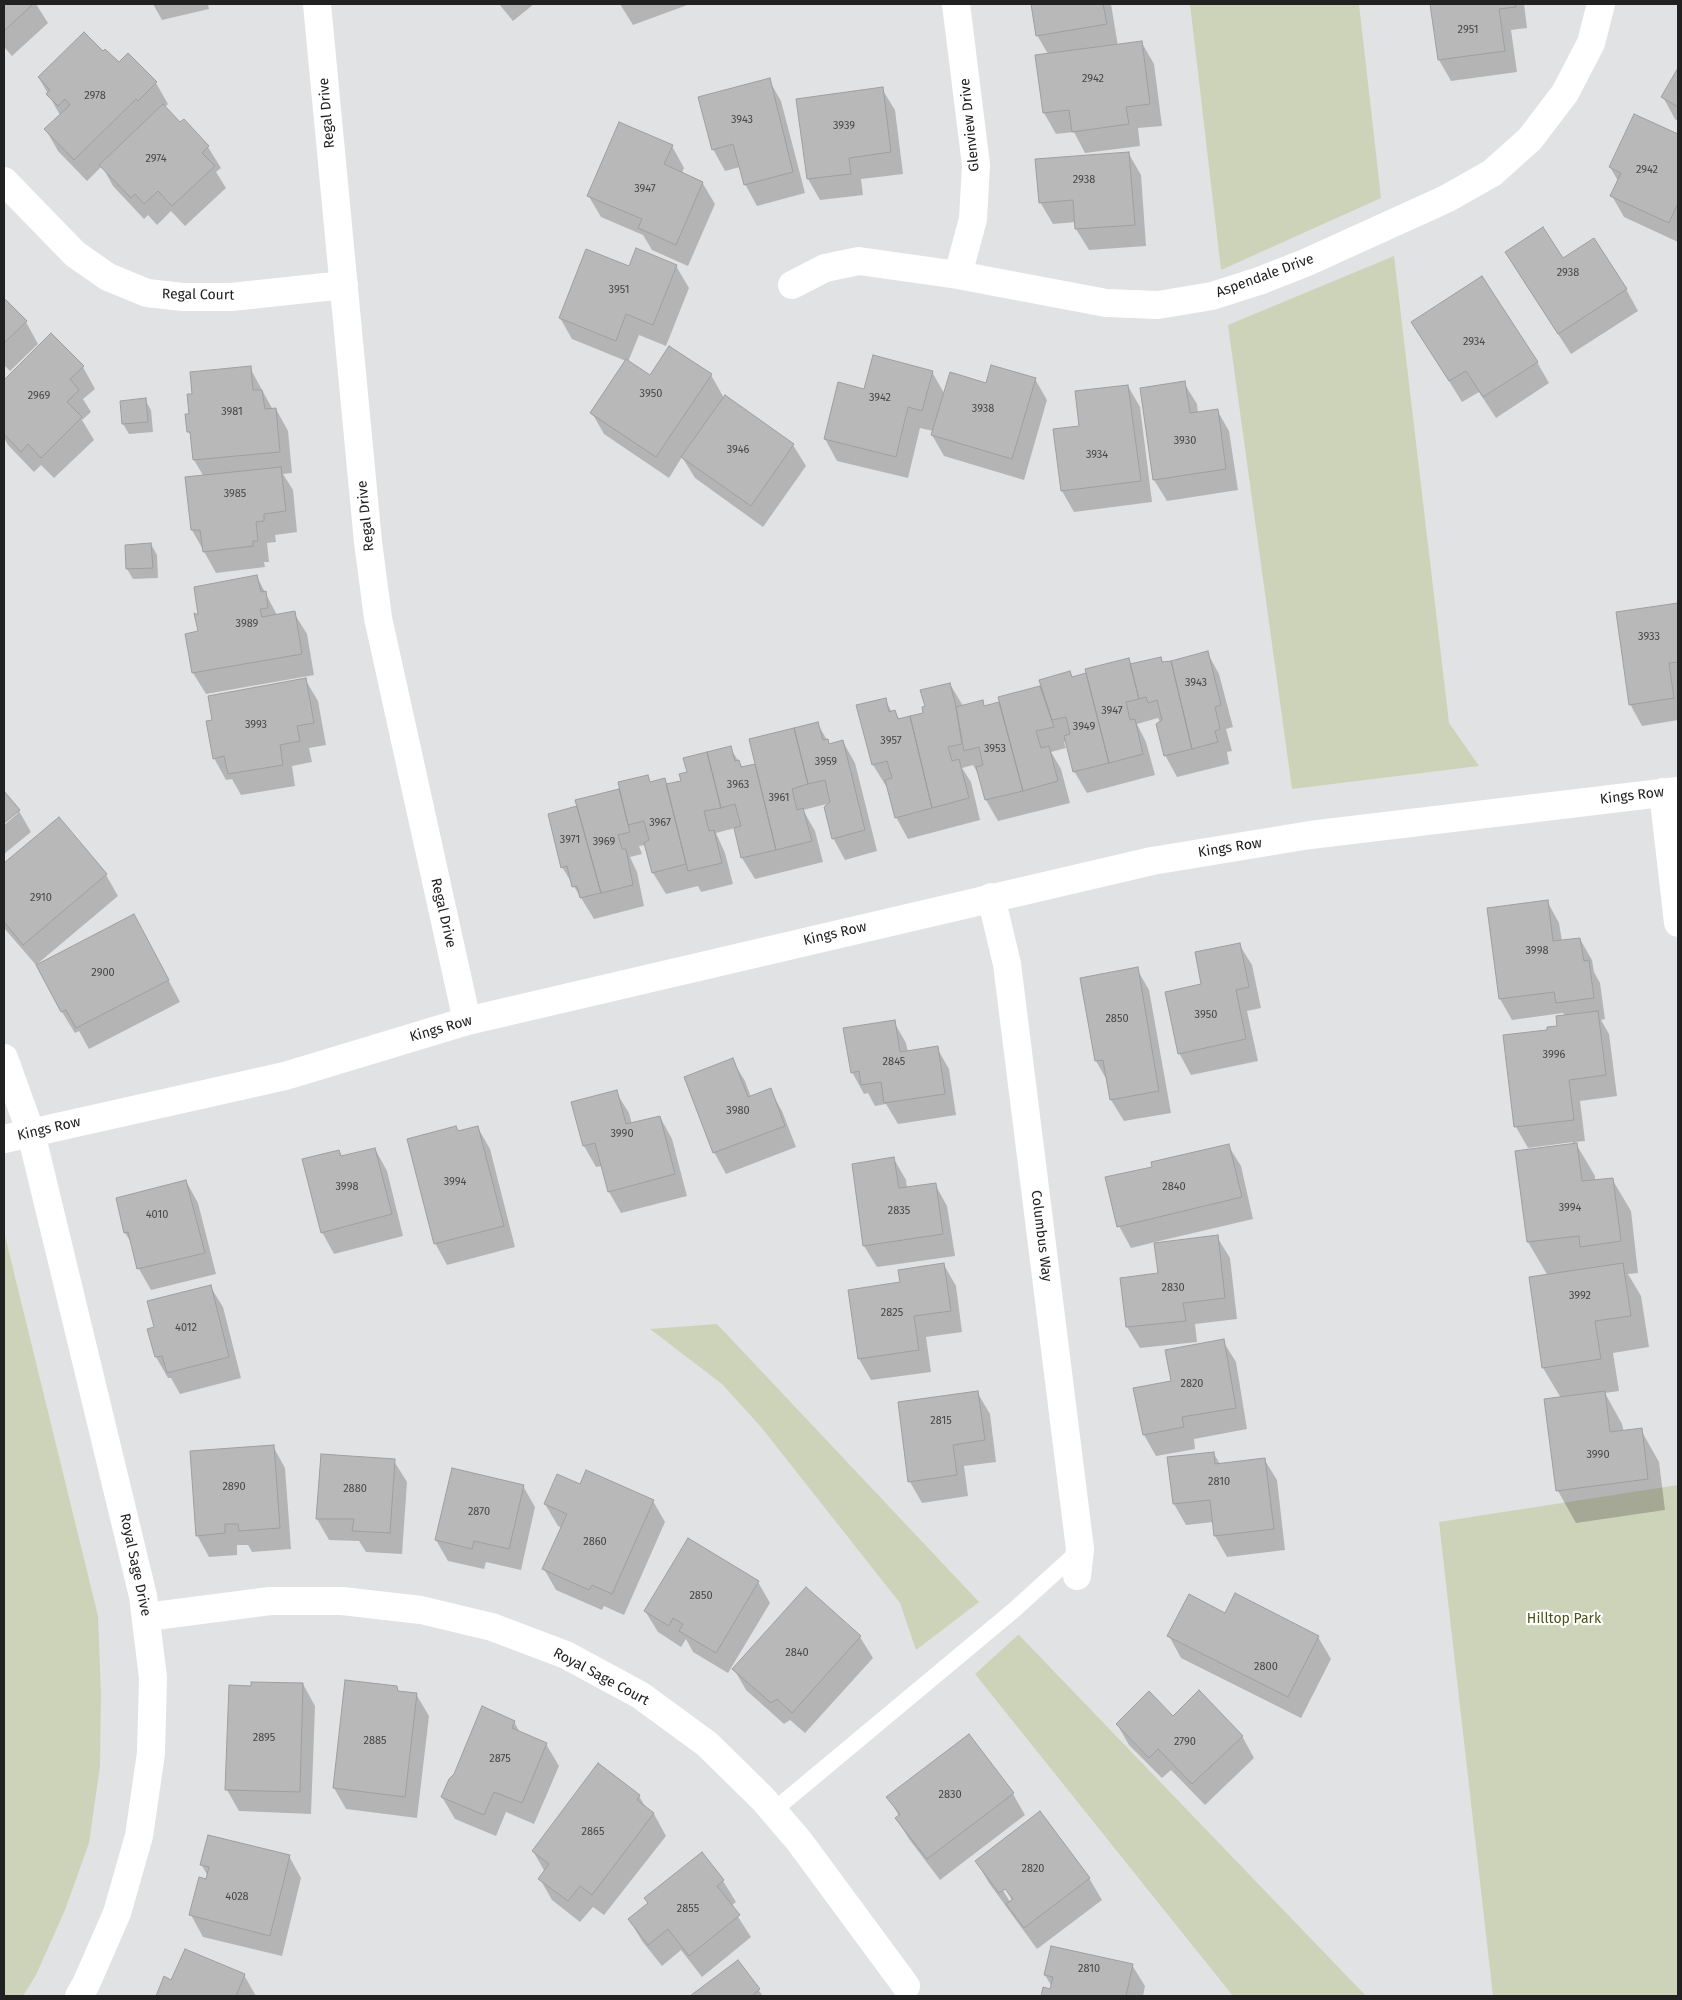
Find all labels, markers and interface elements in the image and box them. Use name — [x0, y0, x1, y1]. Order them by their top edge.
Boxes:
house number: 2951 — [1458, 23, 1478, 37]
house number: 2942 — [1082, 72, 1104, 86]
street label: Regal Drive — [316, 77, 338, 149]
street label: Glenview Drive — [957, 78, 983, 172]
house number: 2978 — [84, 89, 106, 103]
house number: 3943 — [731, 113, 753, 127]
house number: 3939 — [833, 119, 855, 133]
house number: 2974 — [145, 152, 167, 166]
house number: 2942 — [1636, 163, 1658, 177]
house number: 2938 — [1073, 173, 1095, 187]
house number: 3947 — [634, 182, 656, 196]
street label: Aspendale Drive — [1214, 251, 1316, 301]
house number: 2938 — [1557, 266, 1579, 280]
house number: 3951 — [609, 283, 629, 297]
street label: Regal Court — [162, 286, 234, 304]
house number: 2934 — [1463, 335, 1485, 349]
house number: 3950 — [640, 387, 662, 401]
house number: 2969 — [28, 389, 50, 403]
house number: 3942 — [869, 391, 891, 405]
house number: 3938 — [972, 402, 994, 416]
house number: 3981 — [221, 405, 243, 419]
house number: 3930 — [1174, 434, 1196, 448]
house number: 3946 — [727, 443, 749, 457]
house number: 3934 — [1086, 448, 1108, 462]
street label: Regal Drive — [354, 480, 378, 552]
house number: 3985 — [224, 487, 246, 501]
house number: 3989 — [236, 617, 258, 631]
house number: 3933 — [1638, 630, 1660, 644]
house number: 3943 — [1185, 676, 1207, 690]
house number: 3947 — [1101, 704, 1123, 718]
house number: 3993 — [245, 718, 267, 732]
house number: 3949 — [1073, 720, 1095, 734]
house number: 3957 — [880, 734, 902, 748]
house number: 3953 — [984, 742, 1006, 756]
house number: 3959 — [815, 755, 837, 769]
house number: 3963 — [727, 778, 749, 792]
street label: Kings Row — [1599, 784, 1665, 808]
house number: 3961 — [768, 791, 790, 805]
house number: 3967 — [649, 816, 671, 830]
house number: 3971 — [560, 833, 580, 847]
house number: 3969 — [593, 835, 615, 849]
street label: Kings Row — [1197, 835, 1263, 861]
street label: Regal Drive — [427, 877, 459, 949]
house number: 2910 — [30, 891, 52, 905]
street label: Kings Row — [802, 919, 868, 949]
house number: 3998 — [1526, 944, 1548, 958]
house number: 2900 — [91, 966, 115, 980]
house number: 3950 — [1195, 1008, 1217, 1022]
street label: Kings Row — [408, 1012, 474, 1046]
house number: 2850 — [1105, 1012, 1129, 1026]
house number: 3996 — [1543, 1048, 1565, 1062]
house number: 2845 — [883, 1055, 905, 1069]
house number: 3980 — [726, 1104, 750, 1118]
street label: Kings Row — [16, 1114, 82, 1144]
house number: 3990 — [610, 1127, 634, 1141]
house number: 3994 — [444, 1175, 466, 1189]
house number: 3998 — [336, 1180, 358, 1194]
house number: 2840 — [1162, 1180, 1186, 1194]
street label: Columbus Way — [1027, 1189, 1055, 1283]
house number: 3994 — [1559, 1201, 1581, 1215]
house number: 2835 — [888, 1204, 910, 1218]
house number: 4010 — [146, 1208, 168, 1222]
house number: 2830 — [1161, 1281, 1185, 1295]
house number: 3992 — [1569, 1289, 1591, 1303]
house number: 2825 — [881, 1306, 903, 1320]
house number: 4012 — [175, 1321, 197, 1335]
house number: 2820 — [1181, 1377, 1203, 1391]
house number: 2815 — [930, 1414, 952, 1428]
house number: 3990 — [1586, 1448, 1610, 1462]
house number: 2810 — [1208, 1475, 1230, 1489]
house number: 2890 — [222, 1480, 246, 1494]
house number: 2880 — [343, 1482, 367, 1496]
house number: 2870 — [468, 1505, 490, 1519]
street label: Royal Sage Drive — [116, 1512, 154, 1618]
house number: 2860 — [583, 1535, 607, 1549]
house number: 2850 — [689, 1589, 713, 1603]
park label: Hilltop Park — [1527, 1611, 1601, 1627]
street label: Royal Sage Court — [550, 1645, 652, 1709]
house number: 2840 — [785, 1646, 809, 1660]
house number: 2800 — [1254, 1660, 1278, 1674]
house number: 2895 — [253, 1731, 275, 1745]
house number: 2885 — [363, 1734, 387, 1748]
house number: 2790 — [1174, 1735, 1196, 1749]
house number: 2875 — [489, 1752, 511, 1766]
house number: 2830 — [938, 1788, 962, 1802]
house number: 2865 — [582, 1825, 604, 1839]
house number: 2820 — [1022, 1862, 1044, 1876]
house number: 4028 — [225, 1890, 249, 1904]
house number: 2855 — [677, 1902, 699, 1916]
house number: 2810 — [1078, 1962, 1100, 1976]

